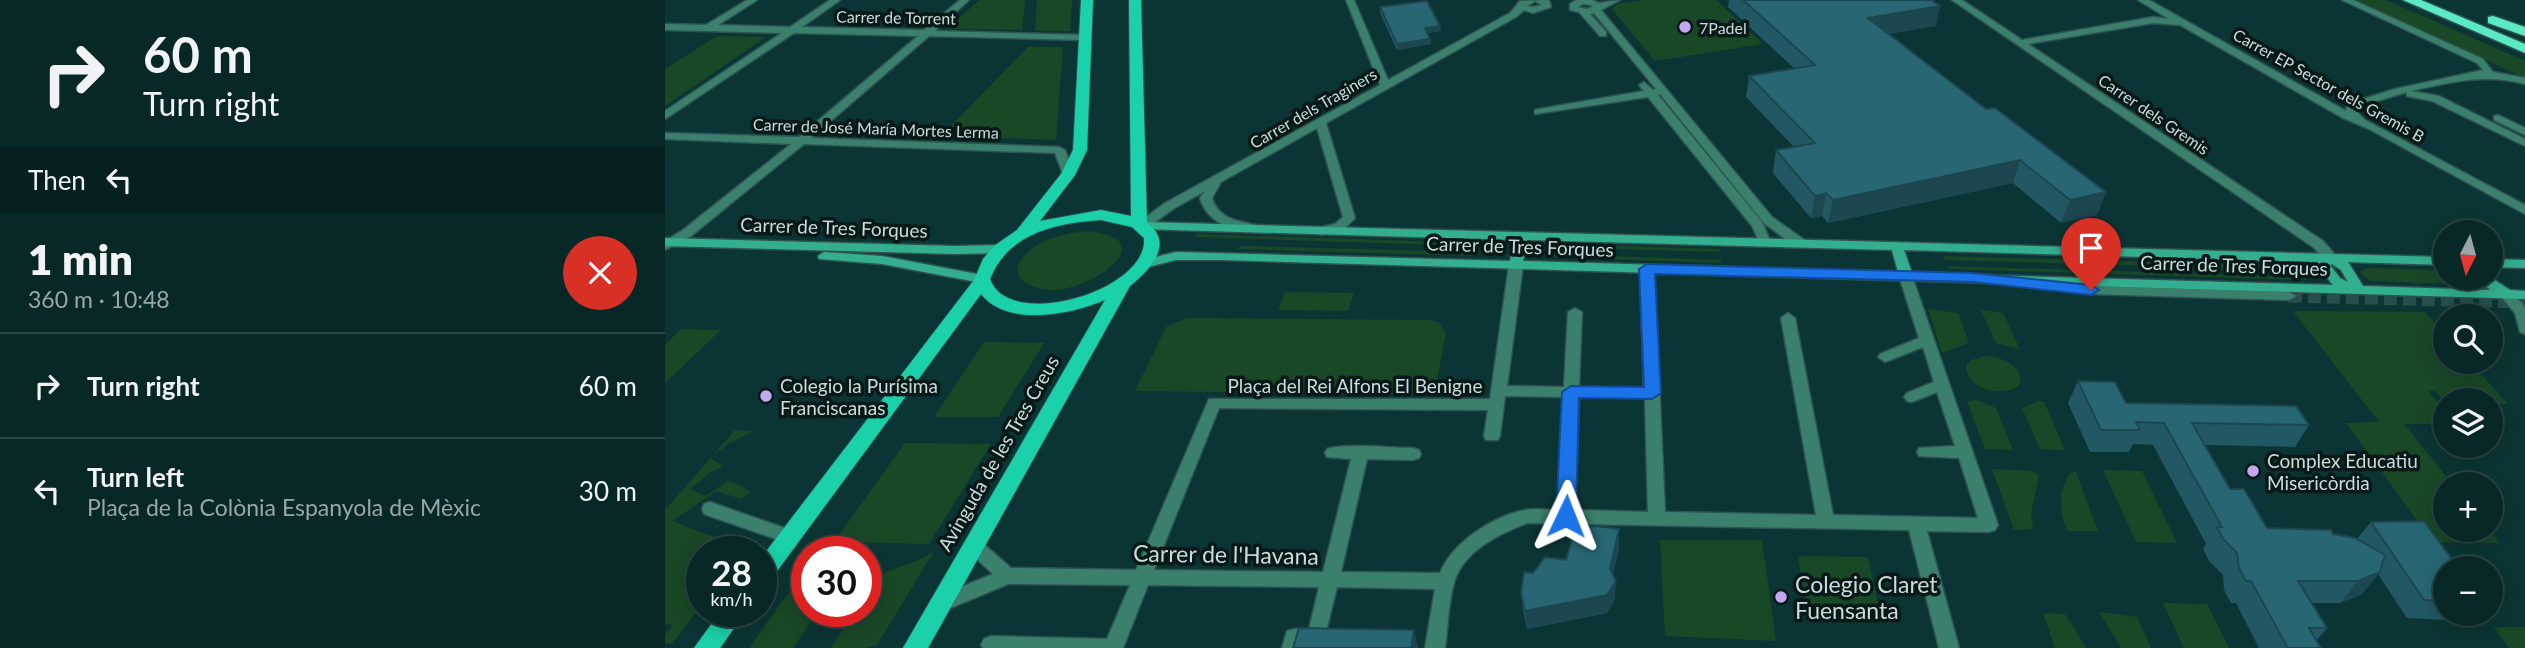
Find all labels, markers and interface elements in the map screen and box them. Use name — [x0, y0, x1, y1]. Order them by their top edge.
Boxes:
street label: Carrer de Torrent — [836, 6, 956, 28]
place label: 7Padel — [1699, 18, 1747, 37]
marker: 7Padel — [1677, 19, 1693, 35]
street label: Carrer EP Sector dels Gremis B — [2230, 24, 2428, 146]
text: 60 m — [143, 25, 253, 83]
icon: right — [28, 28, 119, 119]
street label: Carrer dels Traginers — [1246, 64, 1380, 152]
street label: Carrer dels Gremis — [2095, 70, 2213, 158]
text: Turn right — [143, 84, 279, 123]
street label: Carrer de José María Mortes Lerma — [753, 114, 999, 142]
icon: left — [100, 161, 138, 199]
text: Then — [28, 164, 86, 196]
street label: Carrer de Tres Forques — [740, 212, 928, 242]
pin — [2061, 218, 2121, 290]
north arrow — [2433, 220, 2503, 290]
map controls — [2433, 220, 2503, 626]
icon: arrive — [2072, 229, 2110, 267]
street label: Carrer de Tres Forques — [1426, 231, 1614, 261]
text: 1 min — [28, 234, 133, 284]
button: close — [563, 236, 637, 310]
street label: Carrer de Tres Forques — [2140, 250, 2328, 280]
text: 360 m · 10:48 — [28, 285, 170, 313]
button: search — [2433, 304, 2503, 374]
street label: Avinguda de les Tres Creus — [933, 351, 1063, 555]
icon: right — [28, 367, 66, 405]
text: Turn right — [87, 370, 200, 402]
text: 60 m — [579, 370, 637, 402]
place label: Colegio la Purísima Franciscanas — [780, 374, 938, 419]
street label: Plaça del Rei Alfons El Benigne — [1228, 374, 1483, 397]
marker: Colegio la Purísima Franciscanas — [758, 388, 774, 404]
button: layers — [2433, 388, 2503, 458]
place label: Complex Educatiu Misericòrdia — [2267, 449, 2418, 494]
text: Turn left — [87, 461, 184, 493]
marker: Complex Educatiu Misericòrdia — [2245, 463, 2261, 479]
icon: left — [28, 472, 66, 510]
button: + — [2433, 472, 2503, 542]
text: 30 m — [579, 475, 637, 507]
position arrow — [1529, 479, 1603, 553]
text: Plaça de la Colònia Espanyola de Mèxic — [87, 493, 481, 521]
speed limit sign: 30 — [791, 536, 882, 627]
street label: Carrer de l'Havana — [1133, 538, 1319, 570]
text: 28 — [711, 551, 752, 593]
button: − — [2433, 556, 2503, 626]
place label: Colegio Claret Fuensanta — [1795, 570, 1938, 624]
text: km/h — [710, 588, 753, 610]
marker: Colegio Claret Fuensanta — [1773, 589, 1789, 605]

